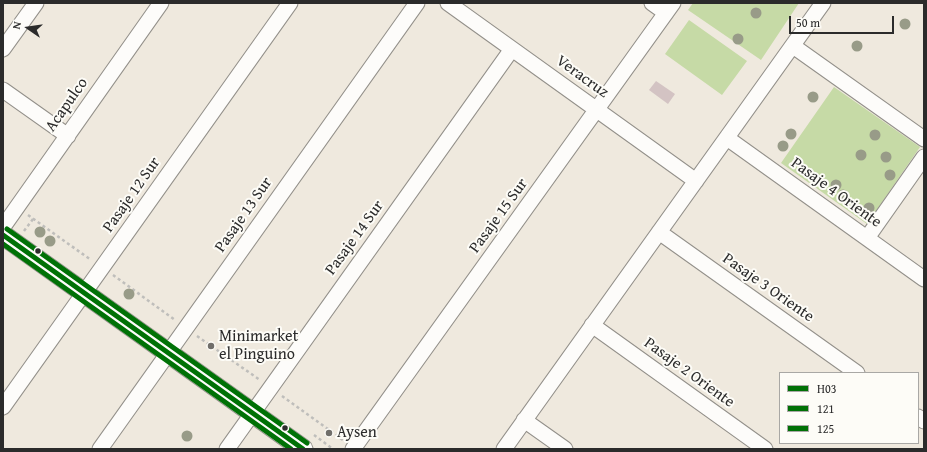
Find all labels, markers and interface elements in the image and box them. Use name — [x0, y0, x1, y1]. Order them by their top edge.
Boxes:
north arrow — [8, 8, 48, 48]
scale bar — [791, 8, 896, 34]
text: 50 m — [796, 14, 820, 31]
text: N — [8, 20, 25, 31]
street label: Veracruz — [552, 51, 612, 103]
street label: Acapulco — [42, 74, 92, 136]
street label: Pasaje 12 Sur — [99, 154, 165, 236]
street label: Pasaje 4 Oriente — [787, 154, 885, 232]
street label: Pasaje 13 Sur — [211, 174, 277, 256]
street label: Pasaje 15 Sur — [466, 175, 532, 257]
street label: Pasaje 14 Sur — [322, 197, 388, 279]
unlabelled marker — [33, 246, 43, 256]
street label: Pasaje 3 Oriente — [719, 249, 817, 327]
place label: Minimarket el Pinguino — [219, 327, 298, 365]
street label: Pasaje 2 Oriente — [640, 334, 738, 412]
marker: Minimarket el Pinguino — [206, 341, 216, 351]
legend — [779, 372, 919, 444]
text: H03 — [817, 380, 837, 397]
text: 121 — [817, 400, 834, 417]
text: 125 — [817, 420, 834, 437]
unlabelled marker — [280, 423, 290, 433]
place label: Aysen — [337, 423, 377, 443]
marker: Aysen — [324, 428, 334, 438]

